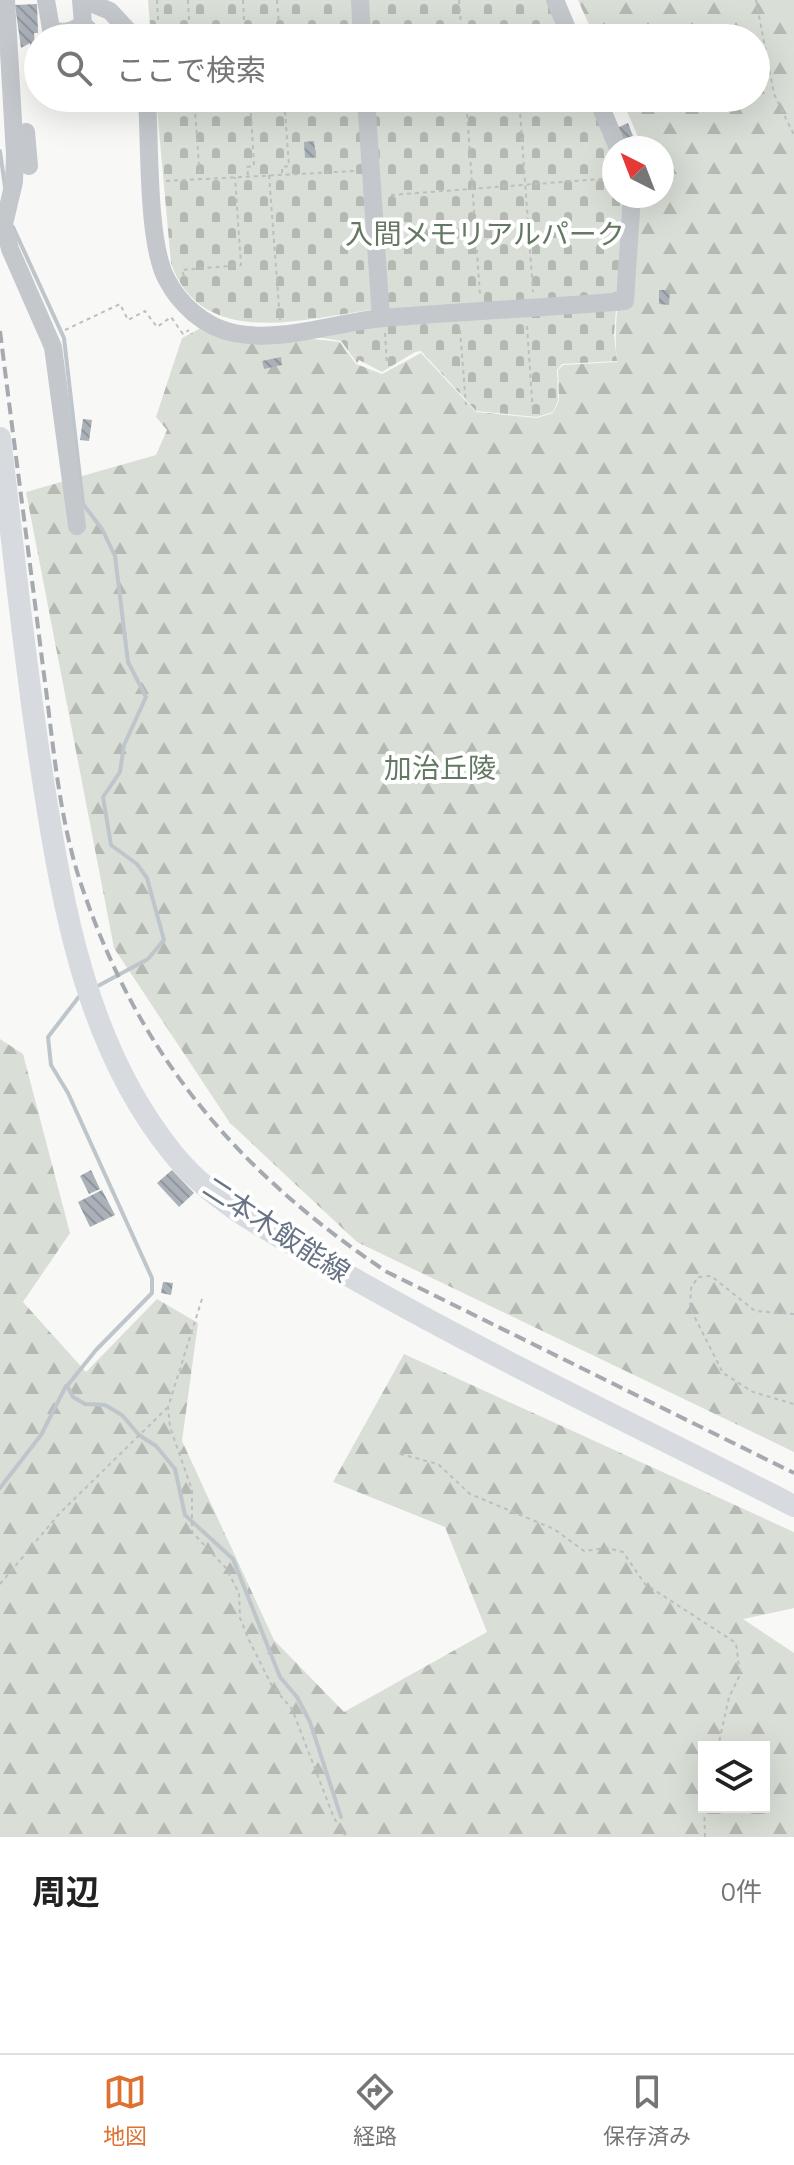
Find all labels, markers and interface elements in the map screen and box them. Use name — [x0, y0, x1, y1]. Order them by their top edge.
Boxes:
search box — [24, 24, 770, 112]
icon: search — [52, 46, 96, 90]
text: ここで検索 — [116, 51, 266, 89]
north arrow — [602, 136, 674, 208]
park label: 入間メモリアルパーク — [345, 216, 625, 251]
park label: 加治丘陵 — [384, 750, 496, 785]
street label: 二本木飯能線 — [197, 1169, 357, 1289]
map controls — [698, 1741, 770, 1813]
button: layers — [698, 1741, 770, 1813]
text: 周辺 — [32, 1870, 100, 1913]
text: 0件 — [720, 1875, 762, 1908]
tab: 地図 — [103, 2070, 147, 2150]
tab: 経路 — [353, 2070, 397, 2150]
tab: 保存済み — [603, 2070, 691, 2150]

